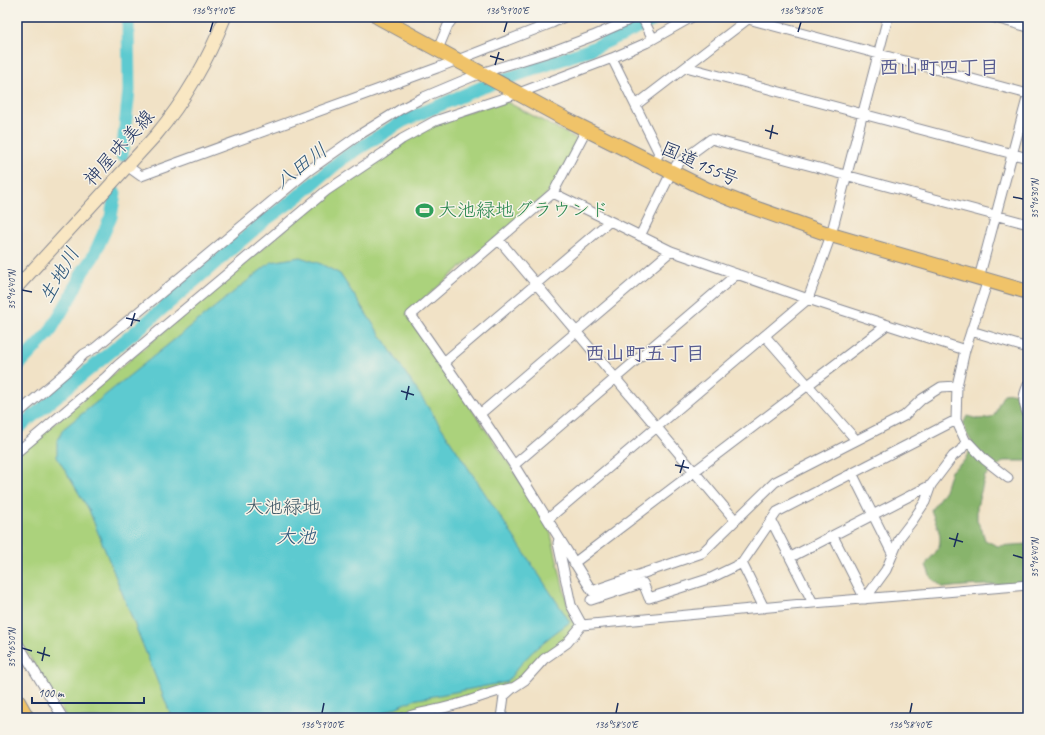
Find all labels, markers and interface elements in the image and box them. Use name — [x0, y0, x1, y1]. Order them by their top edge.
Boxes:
text: 136°59'10"E — [191, 4, 236, 17]
text: 136°59'00"E — [485, 4, 530, 17]
text: 136°58'50"E — [779, 4, 824, 17]
district label: 西山町四丁目 — [879, 55, 999, 80]
street label: 神屋味美線 — [78, 105, 160, 191]
street label: 国道155号 — [657, 136, 743, 192]
water label: 八田川 — [270, 138, 332, 194]
text: 35°16'30"N — [1028, 177, 1041, 219]
place label: 大池緑地グラウンド — [438, 198, 609, 222]
sports icon: 大池緑地グラウンド — [415, 200, 435, 220]
water label: 生地川 — [33, 243, 85, 307]
text: 35°16'40"N — [5, 268, 18, 310]
district label: 西山町五丁目 — [585, 341, 705, 366]
park label: 大池緑地 — [245, 495, 321, 519]
water label: 大池 — [276, 524, 317, 549]
text: 35°16'40"N — [1028, 536, 1041, 578]
text: 35°16'50"N — [5, 626, 18, 668]
scale bar — [32, 679, 144, 705]
text: 100 m — [38, 685, 65, 701]
text: 136°59'00"E — [300, 718, 345, 731]
text: 136°58'50"E — [594, 718, 639, 731]
text: 136°58'40"E — [888, 718, 933, 731]

